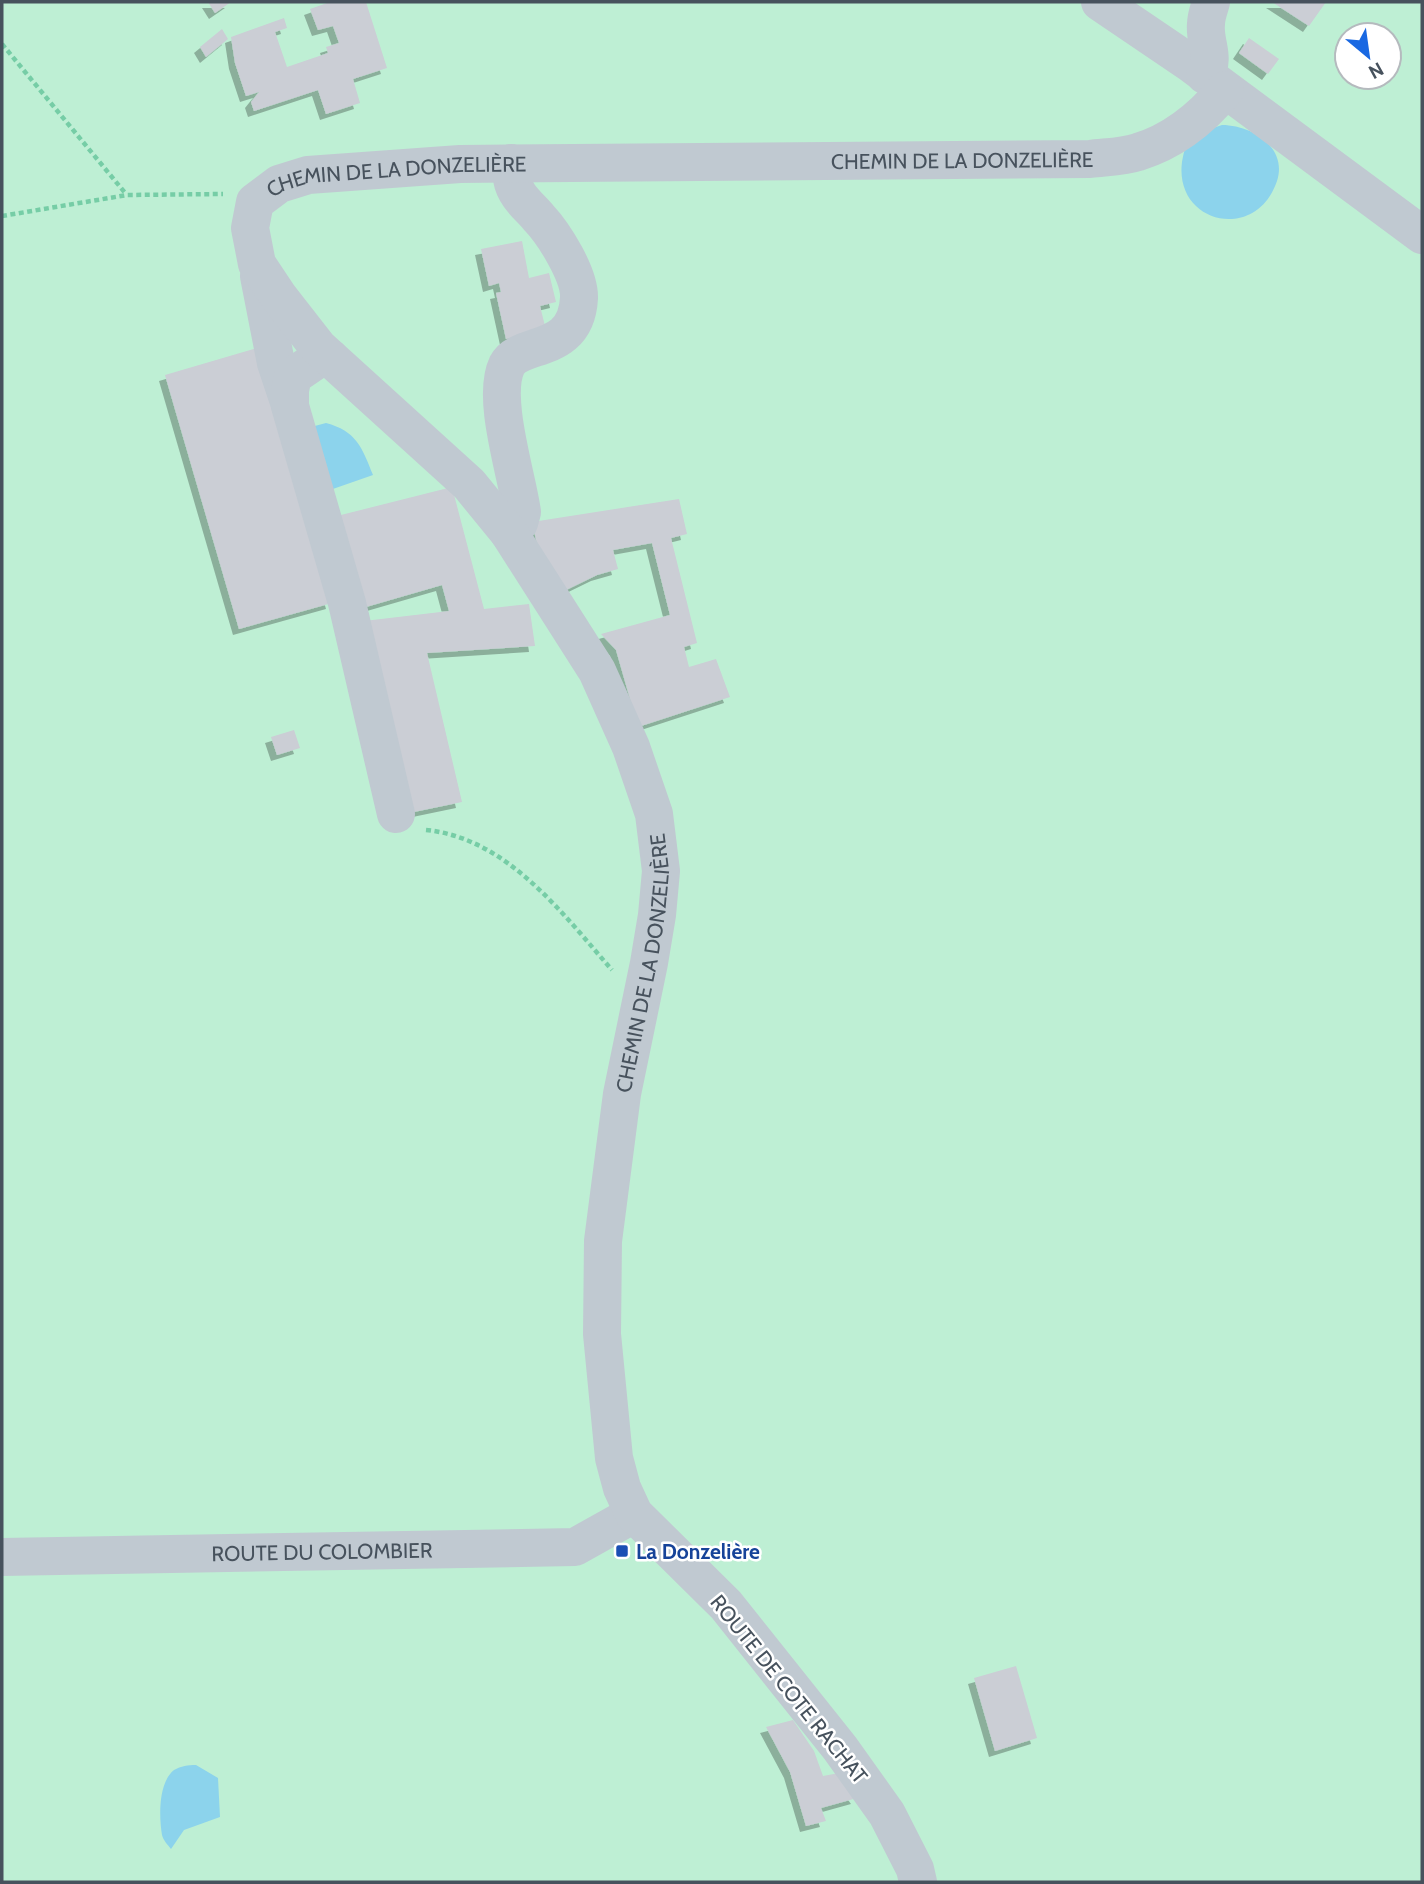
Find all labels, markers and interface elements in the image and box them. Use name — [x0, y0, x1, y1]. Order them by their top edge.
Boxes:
north arrow — [1333, 21, 1403, 91]
text: N — [1365, 57, 1387, 84]
street label: CHEMIN DE LA DONZELIÈRE — [831, 146, 1093, 174]
street label: CHEMIN DE LA DONZELIÈRE — [261, 151, 527, 202]
street label: CHEMIN DE LA DONZELIÈRE — [610, 832, 674, 1095]
street label: ROUTE DU COLOMBIER — [211, 1537, 433, 1566]
place label: La Donzelière — [636, 1539, 760, 1564]
marker: La Donzelière — [614, 1543, 630, 1559]
street label: ROUTE DE COTE RACHAT — [705, 1590, 873, 1788]

